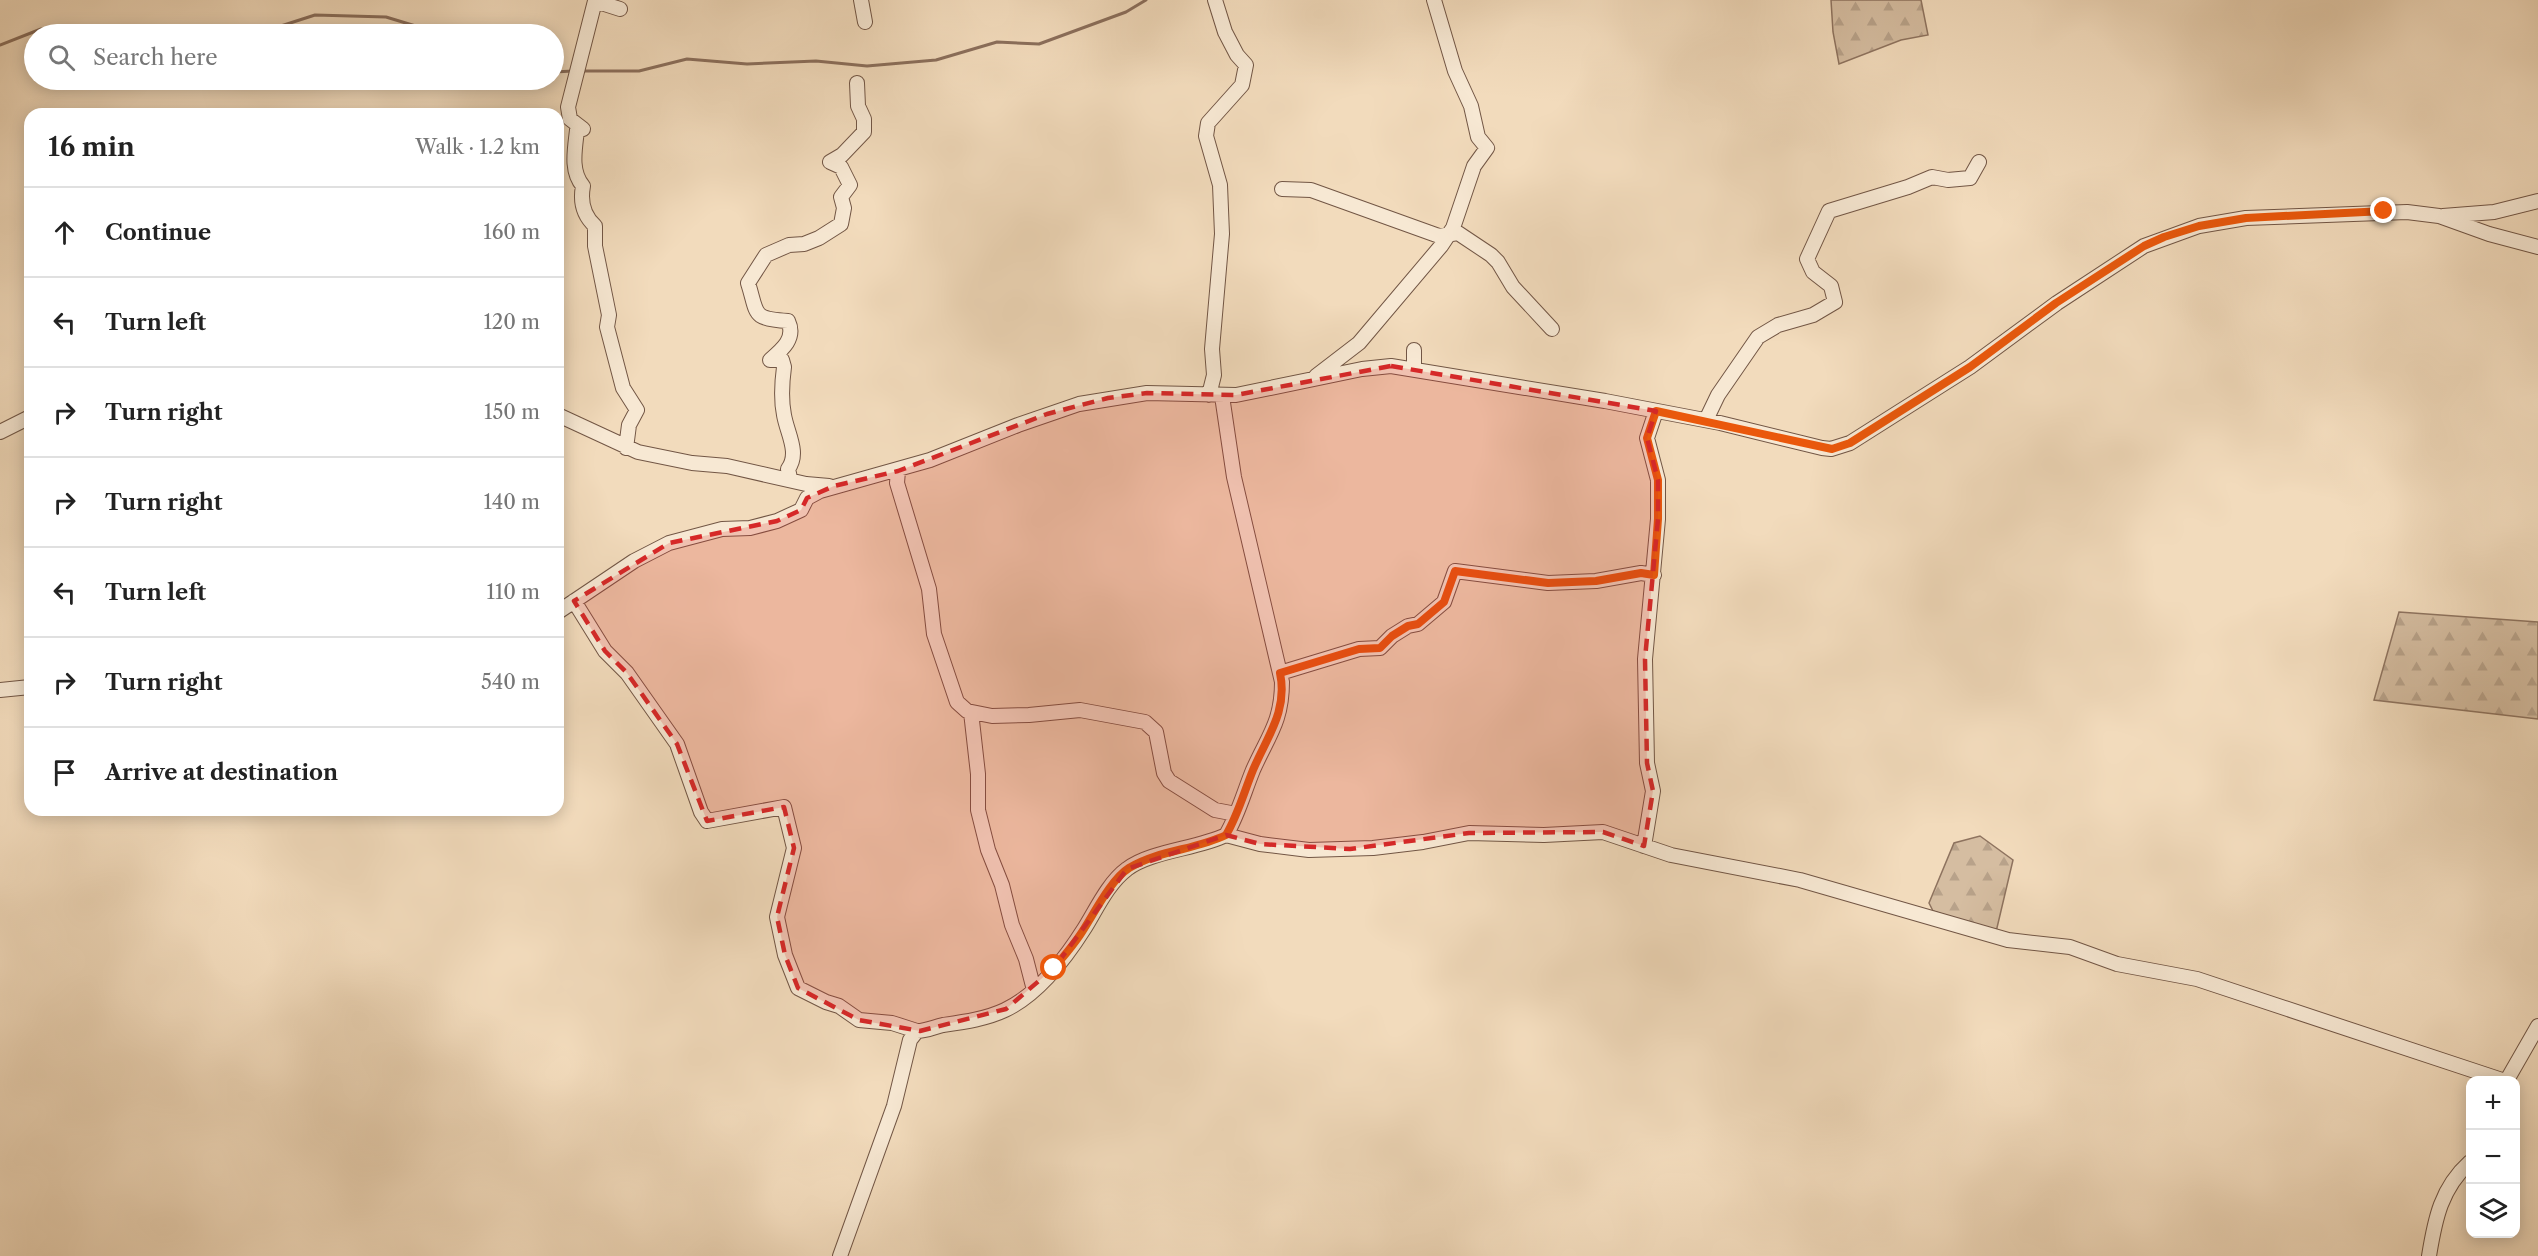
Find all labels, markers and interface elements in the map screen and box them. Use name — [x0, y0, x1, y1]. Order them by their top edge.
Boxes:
search box — [24, 24, 564, 90]
icon: search — [45, 41, 78, 74]
text: Search here — [93, 44, 218, 71]
text: 16 min — [48, 131, 135, 163]
text: Walk · 1.2 km — [415, 135, 540, 159]
route end — [2370, 197, 2396, 223]
icon: ahead — [48, 216, 81, 249]
text: Continue — [105, 219, 211, 246]
text: 160 m — [483, 220, 540, 244]
icon: left — [48, 306, 81, 339]
text: Turn left — [105, 309, 206, 336]
text: 120 m — [483, 310, 540, 334]
icon: right — [48, 396, 81, 429]
text: Turn right — [105, 399, 223, 426]
text: 150 m — [484, 400, 540, 424]
icon: right — [48, 486, 81, 519]
text: Turn right — [105, 489, 223, 516]
text: 140 m — [483, 490, 540, 514]
icon: left — [48, 576, 81, 609]
text: Turn left — [105, 579, 206, 606]
text: 110 m — [487, 580, 540, 604]
icon: right — [48, 666, 81, 699]
text: Turn right — [105, 669, 223, 696]
text: 540 m — [481, 670, 540, 694]
icon: arrive — [48, 756, 81, 789]
text: Arrive at destination — [105, 759, 338, 786]
route start — [1040, 954, 1066, 980]
map controls — [2466, 1076, 2520, 1238]
button: + — [2466, 1076, 2520, 1130]
button: − — [2466, 1130, 2520, 1184]
button: layers — [2466, 1184, 2520, 1238]

